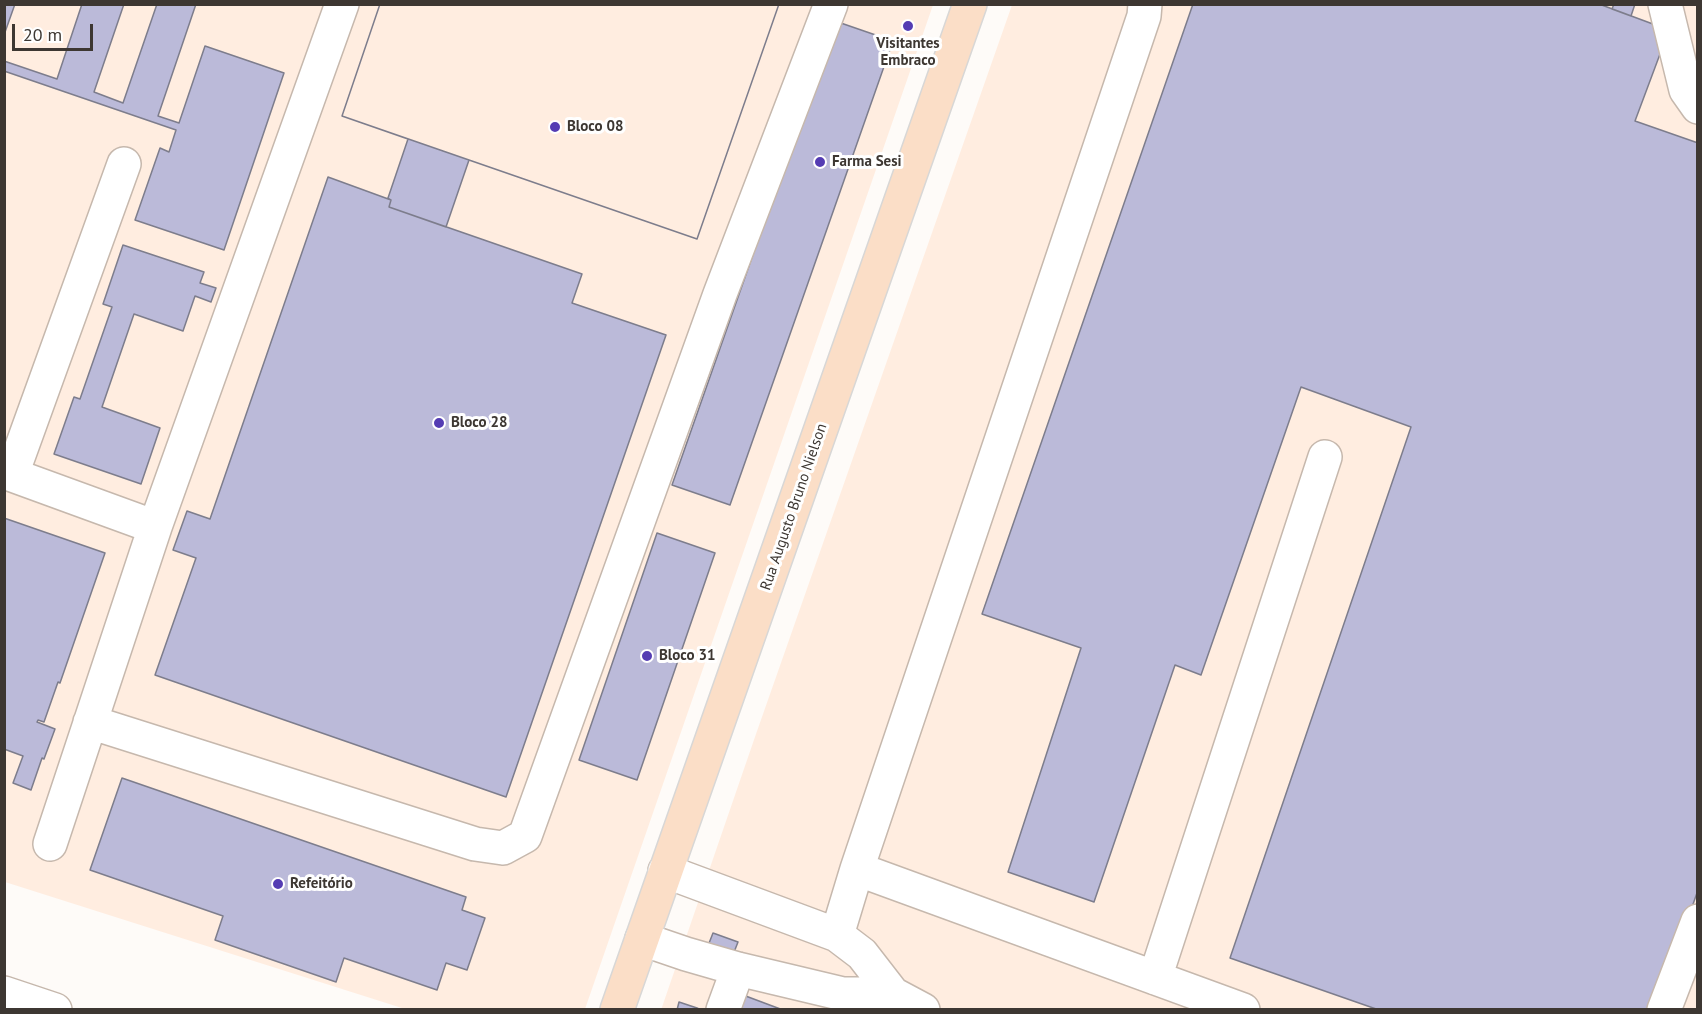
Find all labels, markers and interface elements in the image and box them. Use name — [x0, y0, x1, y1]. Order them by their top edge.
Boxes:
scale bar — [15, 12, 96, 50]
marker: Visitantes Embraco — [901, 19, 915, 33]
text: 20 m — [23, 23, 62, 46]
place label: Visitantes Embraco — [876, 35, 940, 70]
place label: Bloco 08 — [567, 118, 623, 136]
marker: Bloco 08 — [548, 120, 562, 134]
place label: Farma Sesi — [832, 153, 902, 171]
marker: Farma Sesi — [813, 155, 827, 169]
place label: Bloco 28 — [451, 414, 507, 432]
marker: Bloco 28 — [432, 416, 446, 430]
street label: Rua Augusto Bruno Nielson — [757, 421, 831, 593]
place label: Bloco 31 — [659, 647, 715, 665]
marker: Bloco 31 — [640, 649, 654, 663]
place label: Refeitório — [290, 875, 353, 893]
marker: Refeitório — [271, 877, 285, 891]

